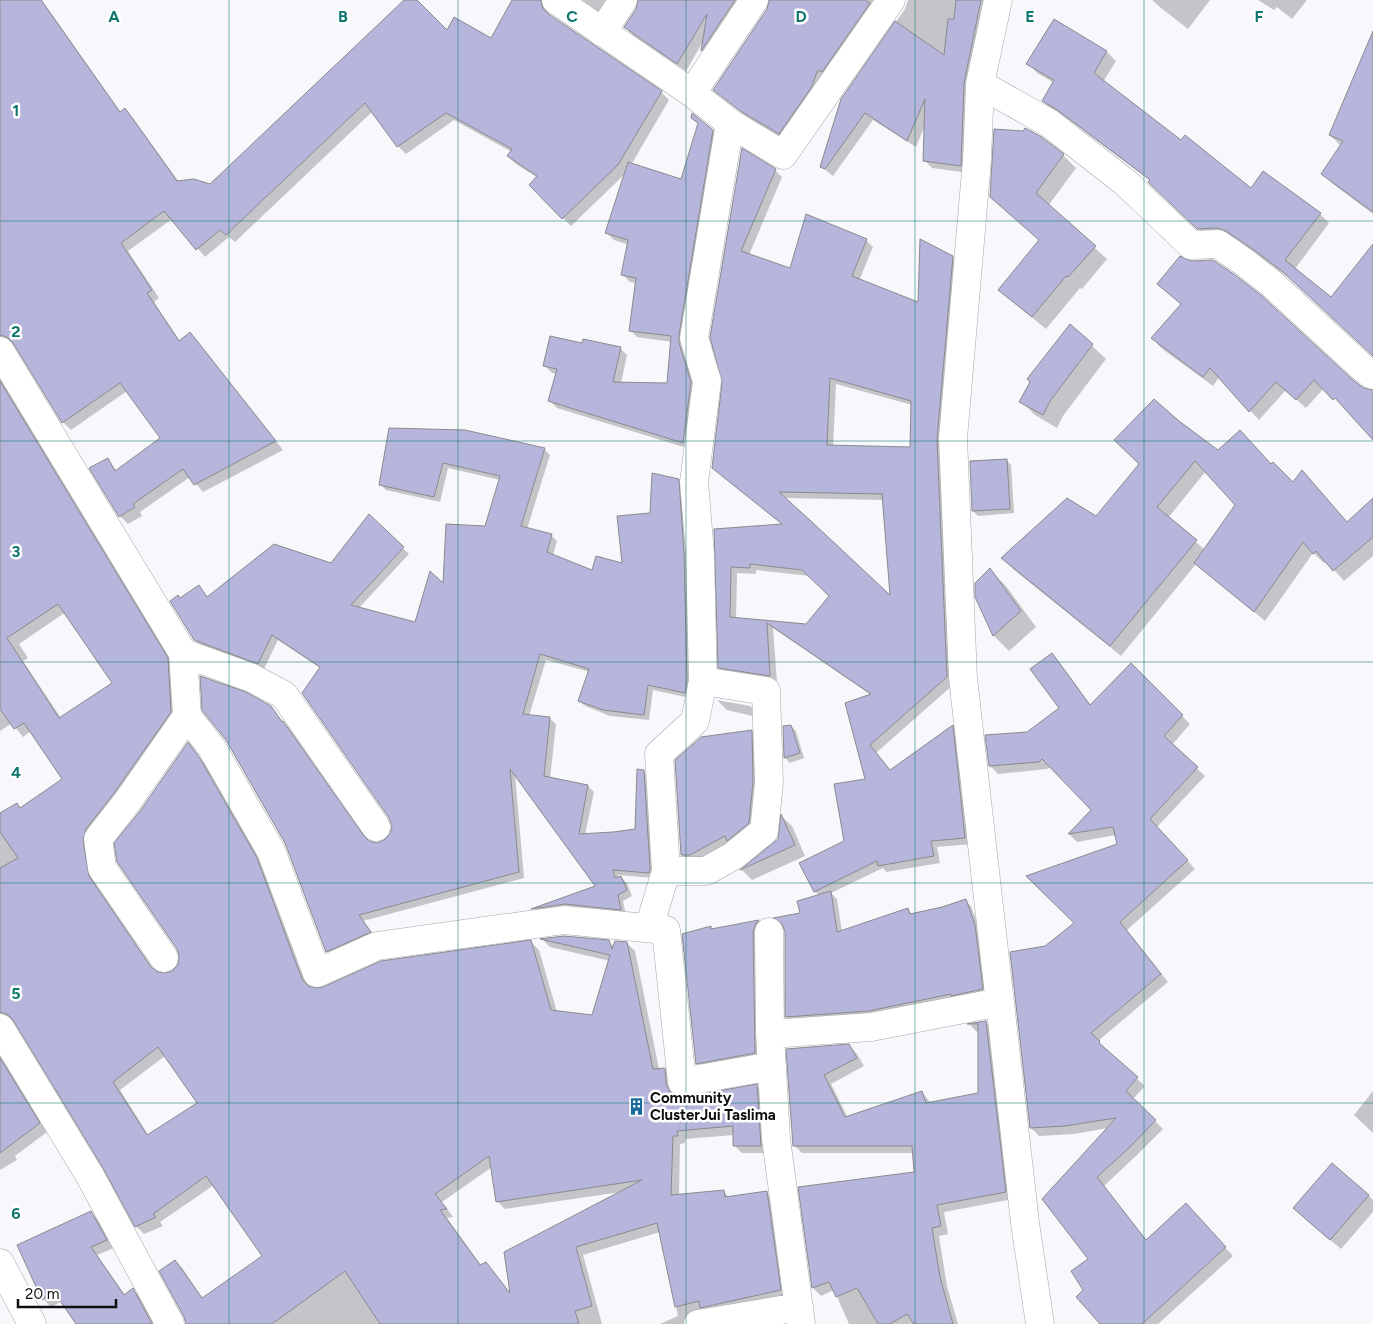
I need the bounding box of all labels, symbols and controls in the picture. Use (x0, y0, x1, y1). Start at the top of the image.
text: A (108, 7, 120, 26)
text: B (338, 7, 348, 26)
text: C (566, 7, 578, 26)
text: D (795, 7, 807, 26)
text: E (1025, 7, 1035, 26)
text: F (1255, 7, 1264, 26)
text: 1 (13, 101, 19, 120)
text: 2 (11, 322, 21, 341)
text: 3 (12, 542, 21, 561)
text: 4 (11, 763, 21, 782)
text: 5 (11, 984, 21, 1003)
place label: Community ClusterJui Taslima (650, 1089, 776, 1124)
building icon: Community ClusterJui Taslima (626, 1097, 646, 1117)
text: 6 (11, 1204, 21, 1223)
scale bar (18, 1276, 115, 1308)
text: 20 m (25, 1285, 59, 1303)

